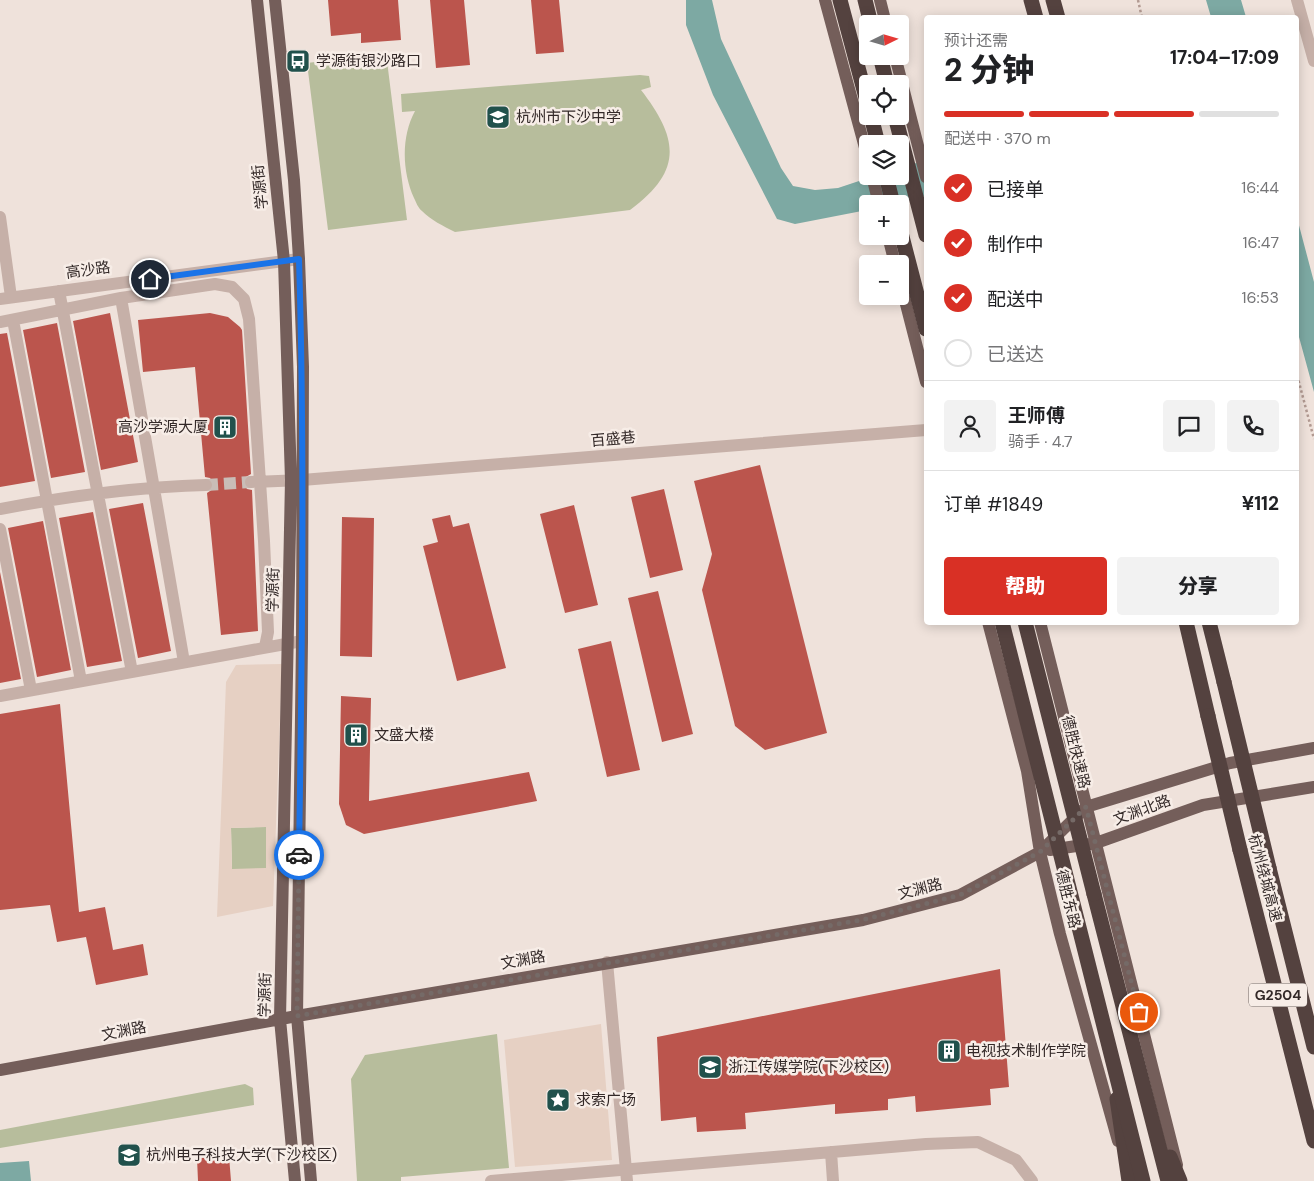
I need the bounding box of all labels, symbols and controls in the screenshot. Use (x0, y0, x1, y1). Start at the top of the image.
north arrow (859, 15, 909, 65)
map controls (859, 15, 909, 305)
text: 预计还需 (944, 30, 1008, 51)
text: 17:04–17:09 (1170, 45, 1279, 70)
bus stop icon: 学源街银沙路口 (285, 48, 311, 74)
text: 2 分钟 (944, 49, 1034, 91)
place label: 学源街银沙路口 (316, 51, 421, 71)
button: locate (859, 75, 909, 125)
school or university icon: 杭州市下沙中学 (485, 104, 511, 130)
place label: 杭州市下沙中学 (516, 107, 621, 127)
text: 配送中 · 370 m (944, 128, 1051, 149)
button: layers (859, 135, 909, 185)
street label: 学源街 (248, 164, 272, 210)
icon: check (944, 174, 972, 202)
text: 已接单 (987, 177, 1044, 202)
text: 16:44 (1241, 177, 1279, 198)
button: + (859, 195, 909, 245)
icon: check (944, 229, 972, 257)
text: 制作中 (987, 232, 1044, 257)
text: 16:47 (1242, 232, 1279, 253)
button: − (859, 255, 909, 305)
street label: 高沙路 (64, 257, 112, 283)
pin (129, 258, 171, 300)
icon: home (136, 265, 164, 293)
icon: check (944, 284, 972, 312)
text: 配送中 (987, 287, 1044, 312)
text: 16:53 (1242, 287, 1279, 308)
text: 已送达 (987, 342, 1044, 367)
button: person (944, 400, 996, 452)
button: chat (1163, 400, 1215, 452)
button: phone (1227, 400, 1279, 452)
text: 王师傅 (1008, 403, 1065, 428)
building icon: 高沙学源大厦 (212, 414, 238, 440)
place label: 高沙学源大厦 (118, 417, 208, 437)
street label: 百盛巷 (590, 427, 636, 451)
text: 骑手 · 4.7 (1008, 431, 1073, 452)
text: ¥112 (1242, 491, 1279, 516)
text: 订单 #1849 (944, 492, 1043, 517)
button: 帮助 (944, 557, 1107, 615)
button: 分享 (1117, 557, 1279, 615)
street label: 学源街 (263, 567, 283, 613)
street label: 德胜快速路 (1057, 713, 1095, 791)
building icon: 文盛大楼 (343, 722, 369, 748)
place label: 文盛大楼 (374, 725, 434, 745)
street label: 文渊北路 (1110, 790, 1174, 830)
courier (274, 830, 324, 880)
street label: 杭州绕城高速 (1244, 832, 1286, 924)
icon: car (285, 841, 313, 869)
street label: 德胜东路 (1051, 867, 1085, 931)
street label: 文渊路 (896, 874, 944, 904)
street label: 文渊路 (499, 946, 547, 974)
street label: 学源街 (255, 972, 275, 1018)
road number: G2504 (1249, 984, 1307, 1006)
pin (1118, 991, 1160, 1033)
icon: bag (1125, 998, 1153, 1026)
street label: 文渊路 (100, 1017, 148, 1045)
building icon: 电视技术制作学院 (936, 1038, 962, 1064)
place label: 电视技术制作学院 (966, 1041, 1086, 1061)
school or university icon: 浙江传媒学院(下沙校区) (697, 1054, 723, 1080)
place label: 浙江传媒学院(下沙校区) (728, 1057, 889, 1077)
place icon: 求索广场 (545, 1087, 571, 1113)
place label: 求索广场 (576, 1090, 636, 1110)
school or university icon: 杭州电子科技大学(下沙校区) (116, 1142, 142, 1168)
place label: 杭州电子科技大学(下沙校区) (146, 1145, 337, 1165)

